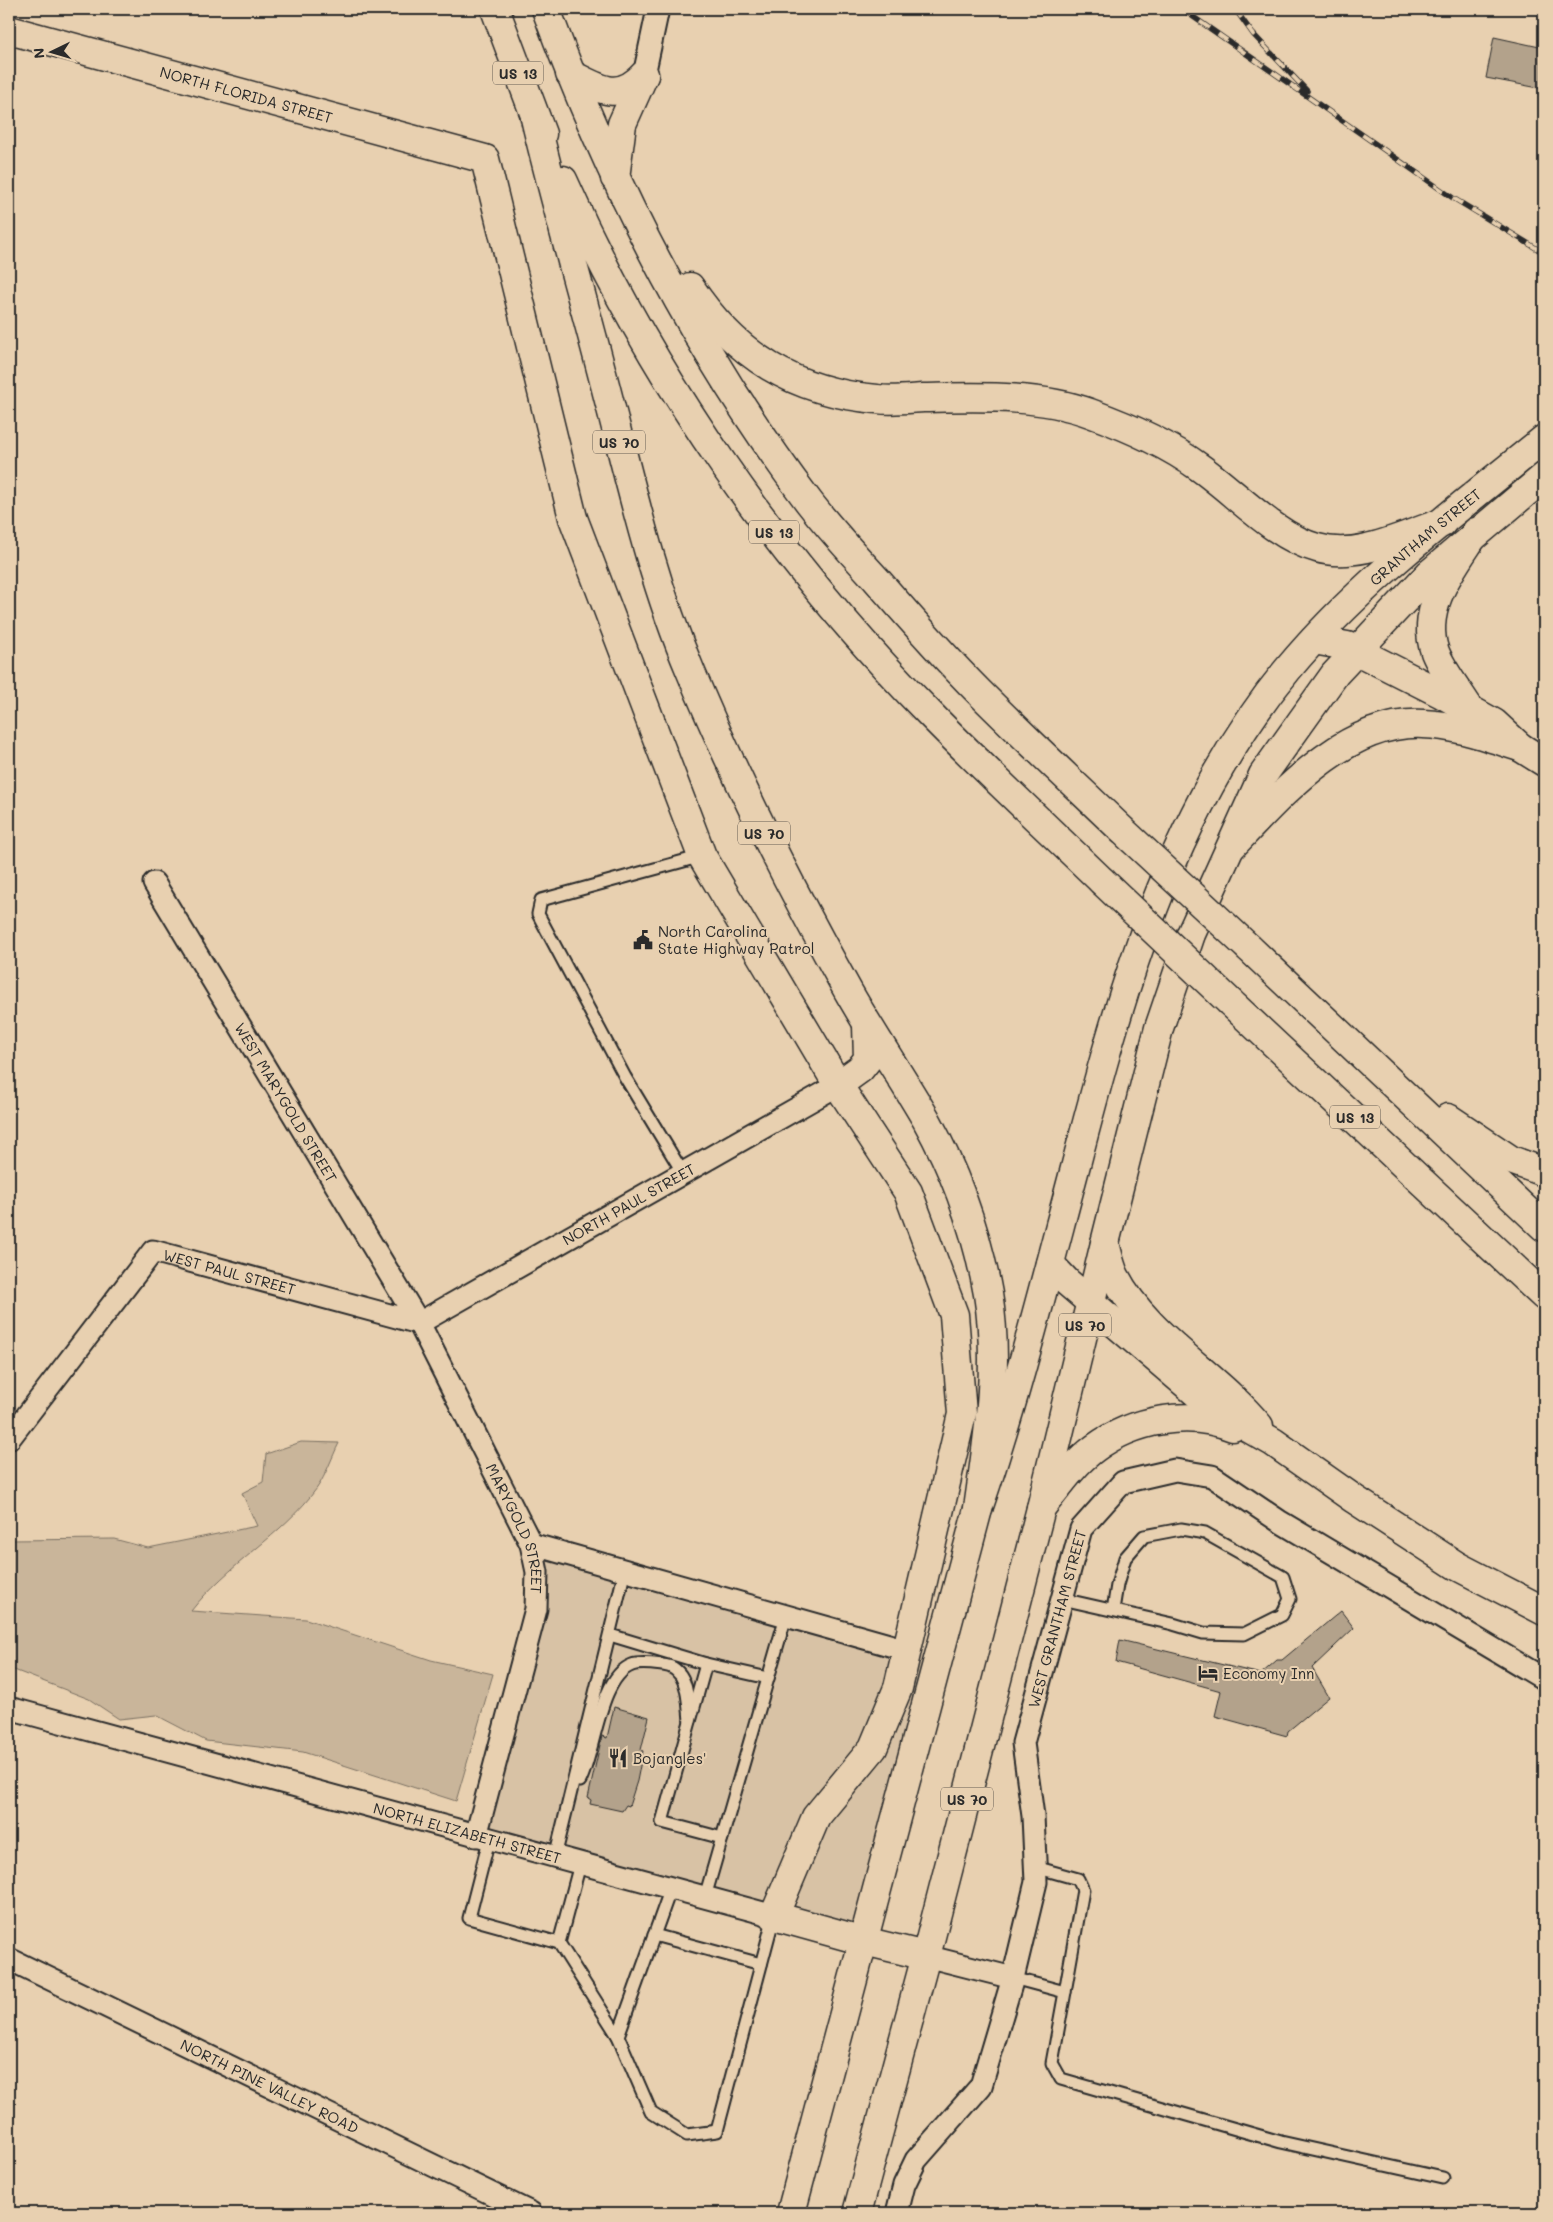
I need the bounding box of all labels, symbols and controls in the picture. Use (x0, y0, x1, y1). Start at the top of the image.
north arrow (28, 28, 78, 78)
text: N (29, 47, 48, 59)
street label: NORTH FLORIDA STREET (158, 61, 335, 127)
road number: US 13 (493, 62, 543, 84)
road number: US 70 (593, 431, 645, 454)
street label: GRANTHAM STREET (1365, 484, 1485, 590)
road number: US 13 (749, 520, 799, 544)
road number: US 70 (738, 821, 790, 844)
place label: North Carolina State Highway Patrol (658, 921, 814, 958)
public building icon: North Carolina State Highway Patrol (632, 929, 654, 951)
street label: WEST MARYGOLD STREET (230, 1019, 342, 1186)
road number: US 13 (1330, 1106, 1380, 1128)
street label: NORTH PAUL STREET (559, 1158, 699, 1250)
street label: WEST PAUL STREET (161, 1244, 298, 1299)
road number: US 70 (1059, 1314, 1111, 1336)
street label: MARYGOLD STREET (482, 1460, 547, 1594)
street label: WEST GRANTHAM STREET (1023, 1527, 1090, 1710)
hotel icon: Economy Inn (1197, 1662, 1219, 1684)
place label: Economy Inn (1223, 1663, 1314, 1683)
restaurant icon: Bojangles' (607, 1747, 629, 1769)
place label: Bojangles' (633, 1748, 706, 1768)
road number: US 70 (941, 1788, 993, 1810)
street label: NORTH ELIZABETH STREET (371, 1798, 564, 1868)
street label: NORTH PINE VALLEY ROAD (177, 2034, 362, 2138)

